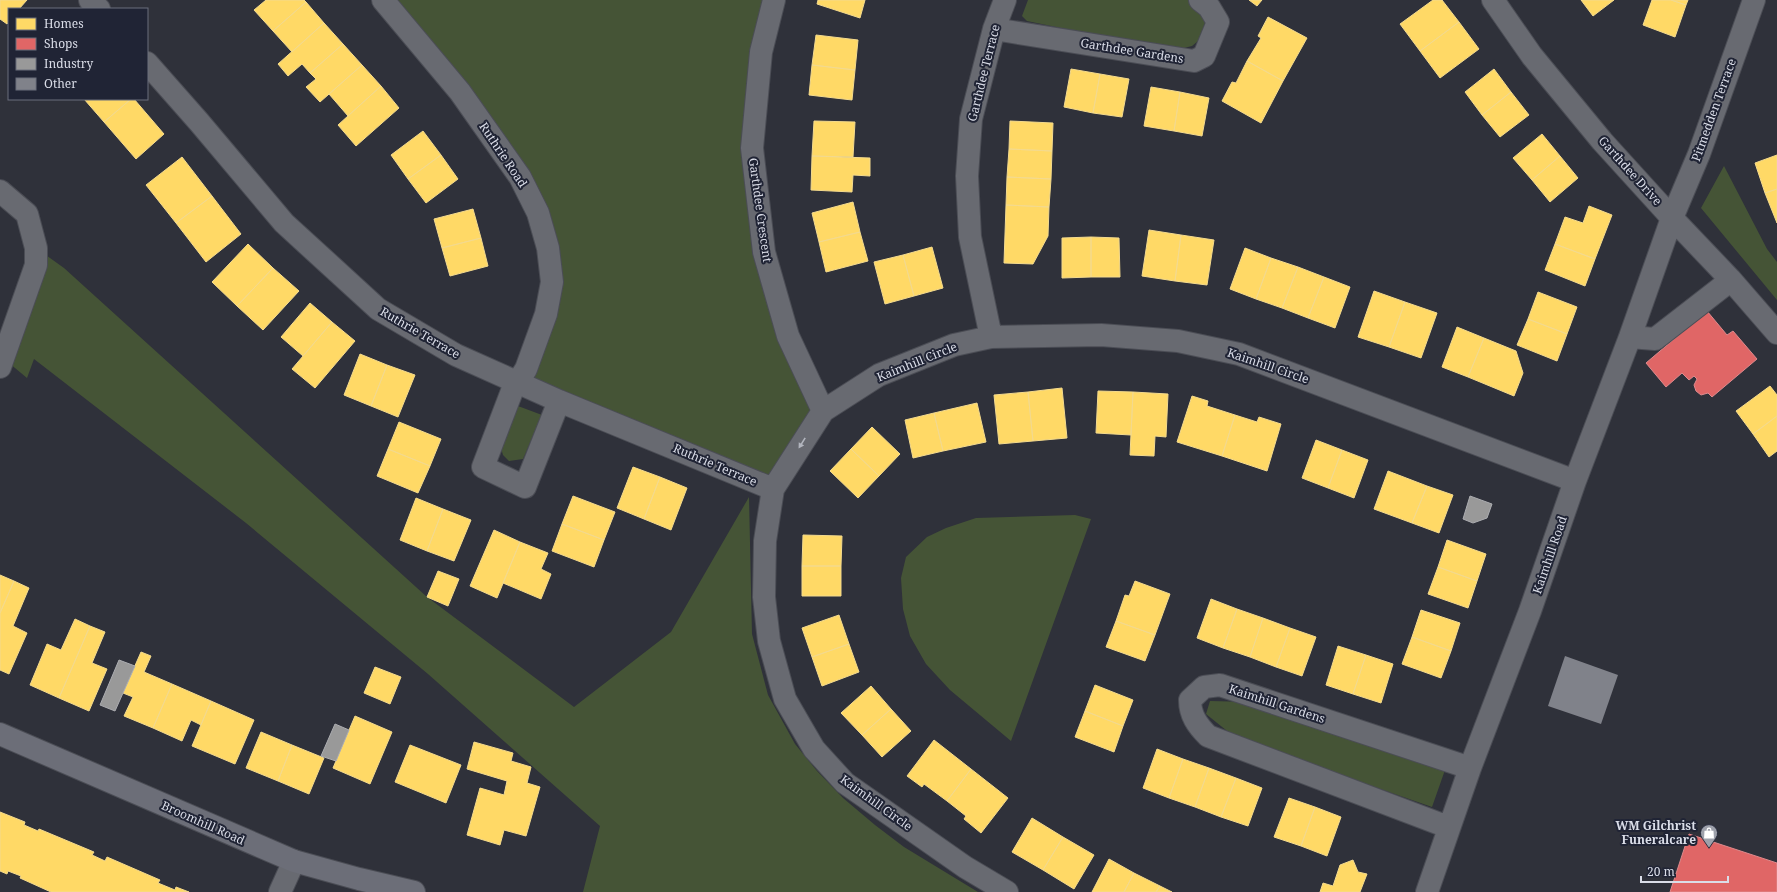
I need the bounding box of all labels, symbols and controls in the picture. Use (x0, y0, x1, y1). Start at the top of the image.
legend (8, 8, 148, 100)
text: Homes (44, 15, 84, 32)
street label: Garthdee Terrace (963, 23, 1004, 123)
street label: Garthdee Gardens (1079, 34, 1185, 67)
text: Shops (44, 35, 78, 52)
text: Industry (44, 55, 93, 72)
street label: Pitmedden Terrace (1687, 56, 1740, 164)
text: Other (44, 75, 77, 92)
street label: Ruthrie Road (475, 119, 532, 191)
street label: Garthdee Drive (1595, 132, 1666, 209)
street label: Garthdee Crescent (745, 157, 776, 263)
street label: Ruthrie Terrace (377, 303, 463, 362)
street label: Kaimhill Circle (874, 338, 960, 385)
street label: Kaimhill Circle (1225, 344, 1311, 387)
one-way arrow (798, 438, 806, 448)
street label: Ruthrie Terrace (671, 439, 760, 490)
street label: Kaimhill Road (1528, 513, 1571, 596)
street label: Kaimhill Gardens (1227, 680, 1327, 727)
street label: Kaimhill Circle (837, 771, 916, 835)
street label: Broomhill Road (159, 797, 248, 849)
place label: WM Gilchrist Funeralcare (1616, 817, 1696, 848)
shop icon: WM Gilchrist Funeralcare (1699, 823, 1719, 848)
scale bar (1641, 858, 1728, 884)
text: 20 m (1647, 863, 1675, 880)

